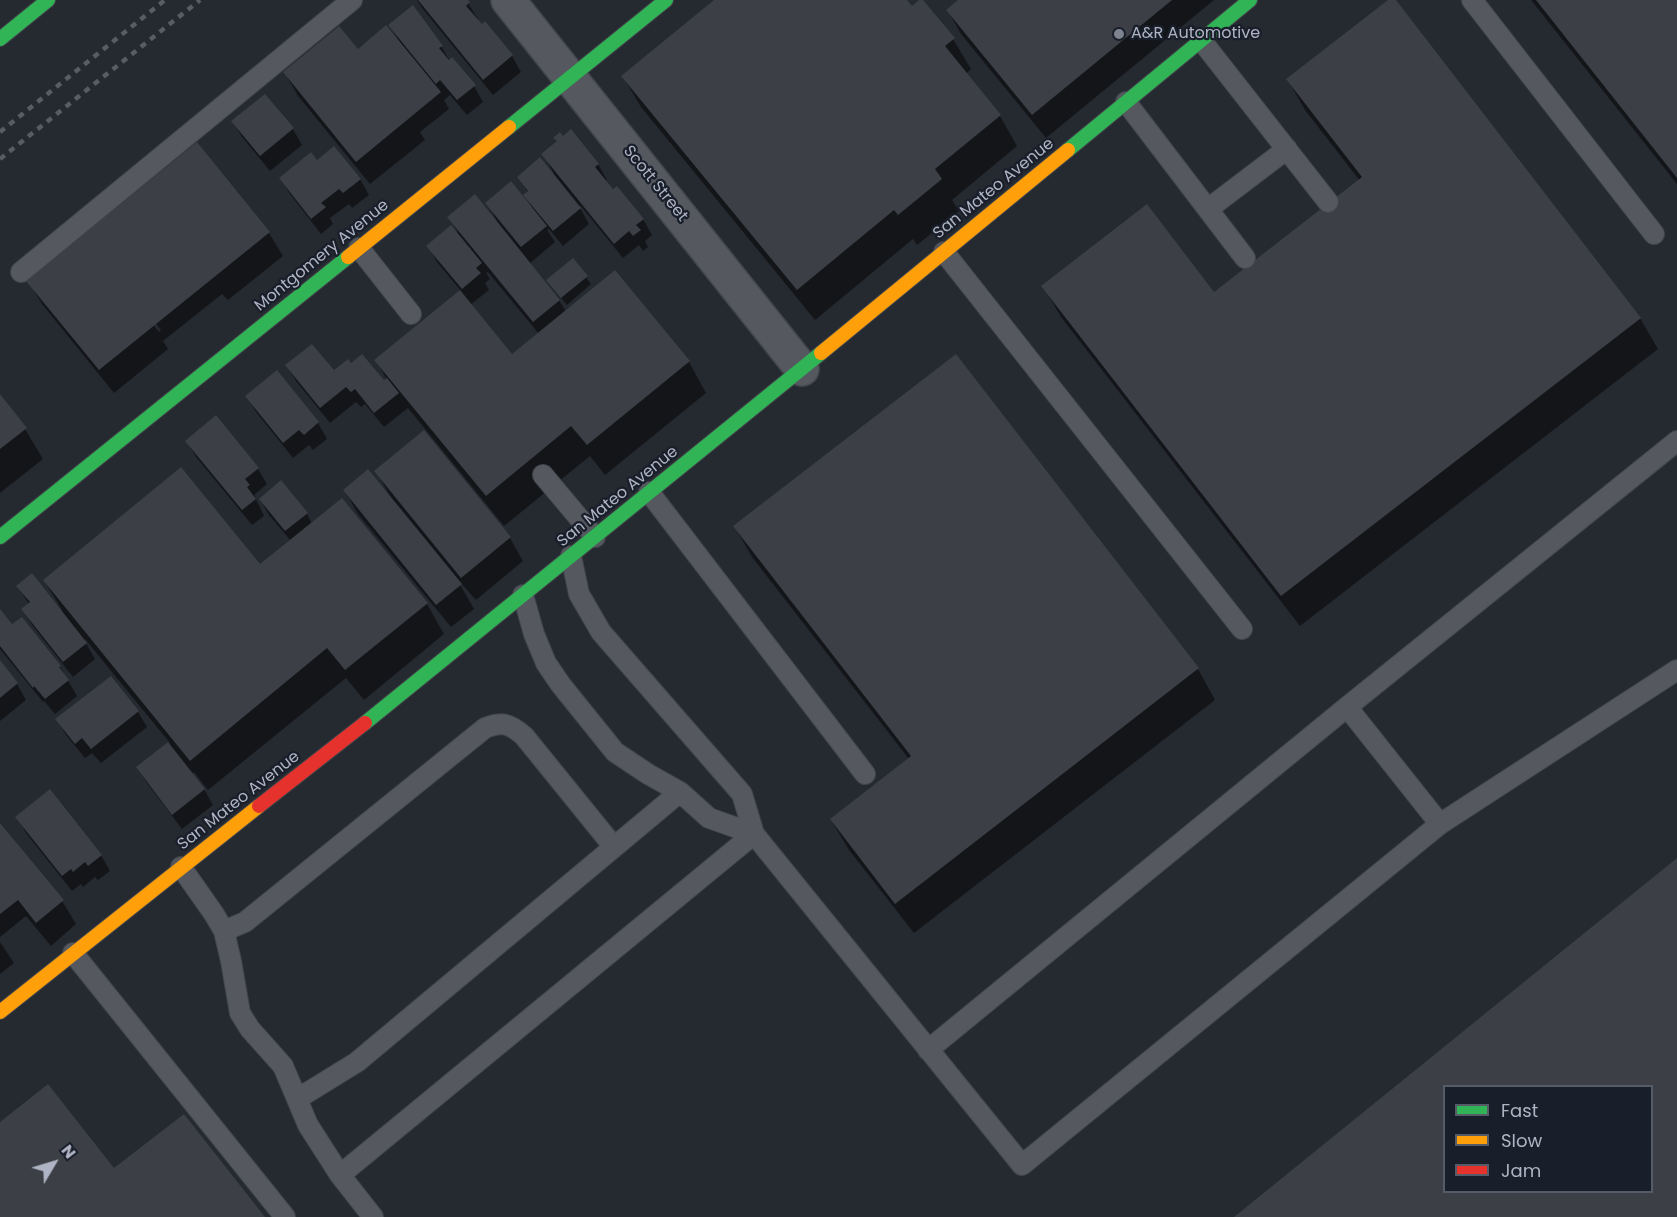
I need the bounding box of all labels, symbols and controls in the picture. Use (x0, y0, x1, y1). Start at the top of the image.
place label: A&R Automotive (1131, 24, 1260, 44)
marker: A&R Automotive (1112, 27, 1126, 41)
street label: San Mateo Avenue (930, 134, 1058, 244)
street label: Scott Street (619, 142, 691, 226)
street label: Montgomery Avenue (251, 196, 393, 316)
street label: San Mateo Avenue (554, 442, 682, 552)
street label: San Mateo Avenue (174, 747, 304, 855)
legend (1443, 1085, 1653, 1193)
text: Fast (1501, 1098, 1538, 1123)
text: Slow (1501, 1128, 1542, 1153)
north arrow (24, 1133, 84, 1193)
text: N (56, 1140, 81, 1163)
text: Jam (1501, 1158, 1541, 1183)

